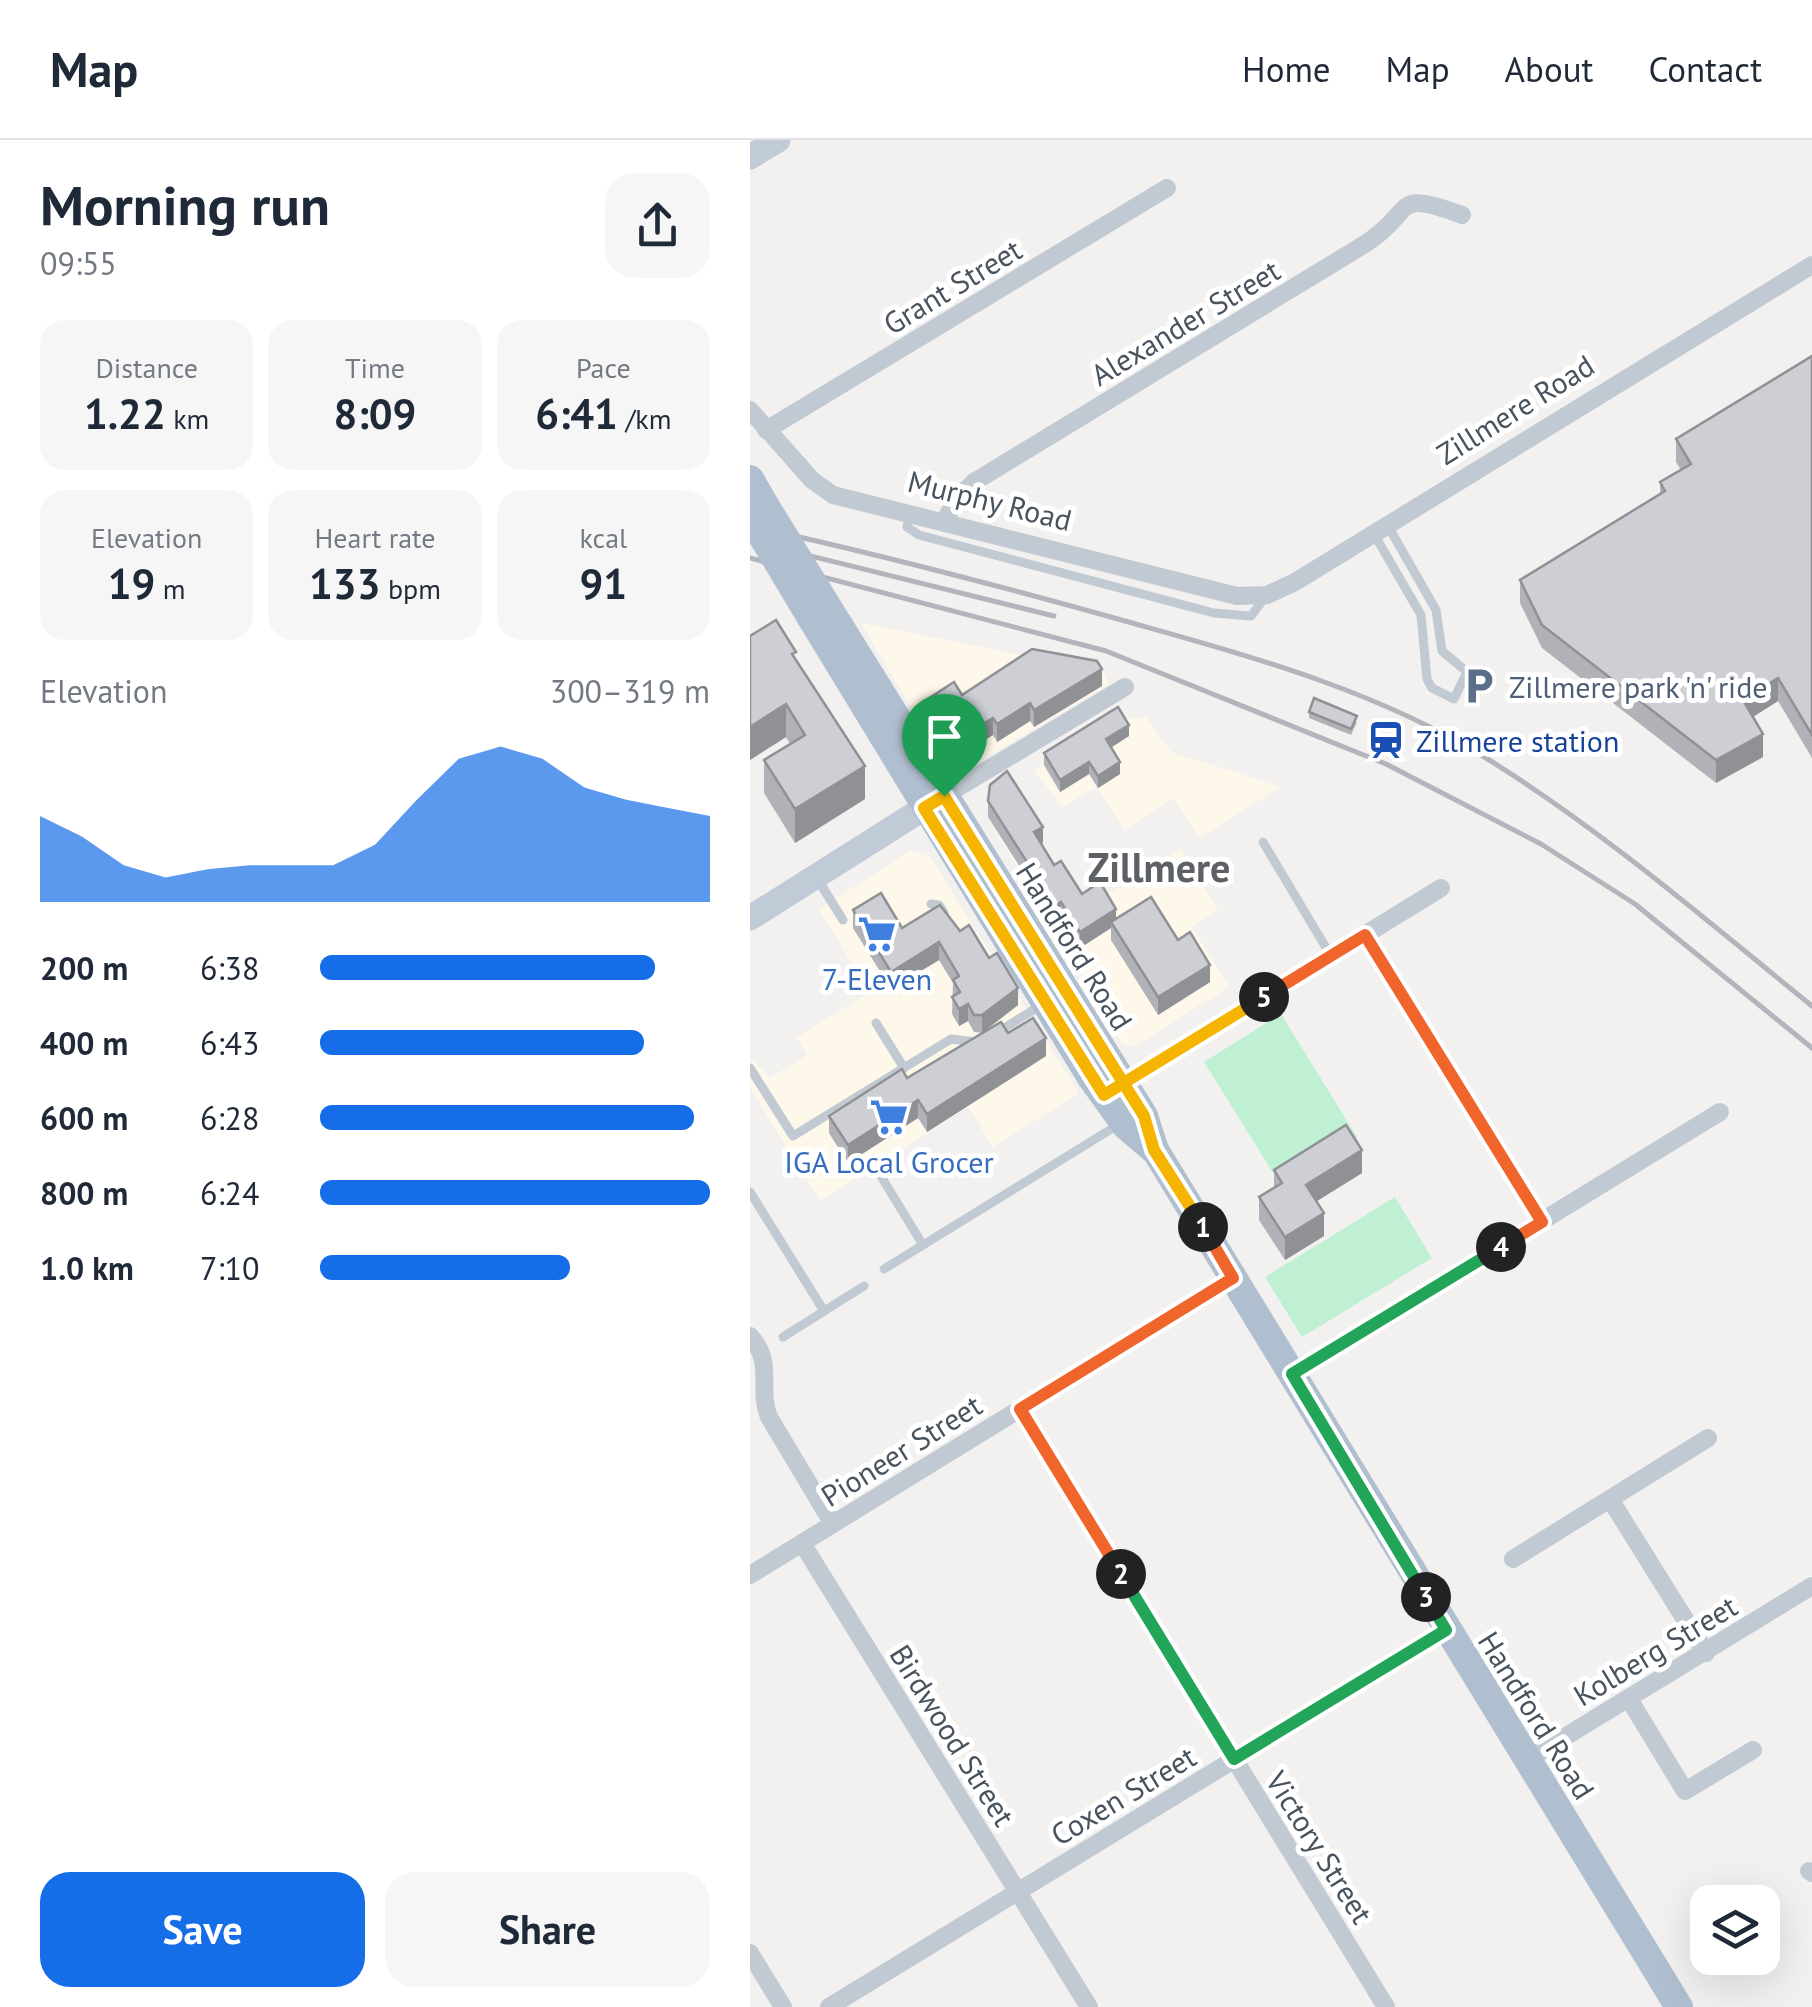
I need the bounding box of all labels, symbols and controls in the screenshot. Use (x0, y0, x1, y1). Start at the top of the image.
text: Map (50, 38, 138, 100)
text: Home (1242, 46, 1331, 92)
text: Map (1386, 46, 1450, 92)
text: About (1505, 46, 1593, 92)
text: Contact (1648, 46, 1762, 92)
text: Morning run (40, 169, 330, 240)
button: share (605, 173, 710, 278)
street label: Grant Street (876, 229, 1028, 343)
text: 09:55 (40, 242, 117, 284)
street label: Alexander Street (1083, 250, 1287, 394)
street label: Zillmere Road (1429, 345, 1601, 473)
text: Distance (95, 349, 198, 386)
text: Time (345, 349, 405, 386)
text: Pace (576, 349, 631, 386)
text: 1.22 (84, 386, 166, 441)
text: 8:09 (334, 386, 416, 441)
text: 6:41 (535, 386, 618, 441)
text: km (166, 400, 209, 437)
text: /km (618, 400, 671, 437)
street label: Murphy Road (904, 461, 1076, 539)
text: Elevation (91, 519, 202, 556)
text: Heart rate (314, 519, 436, 556)
text: kcal (579, 519, 627, 556)
text: 19 (108, 556, 155, 611)
text: 133 (309, 556, 380, 611)
text: 91 (580, 556, 627, 611)
text: m (155, 570, 186, 607)
text: bpm (380, 570, 441, 607)
parking icon: Zillmere park 'n' ride (1458, 665, 1500, 707)
place label: Zillmere park 'n' ride (1509, 667, 1768, 706)
text: Elevation (40, 670, 167, 712)
text: 300–319 m (550, 670, 710, 712)
pin (902, 694, 987, 797)
icon: arrive (917, 709, 972, 764)
station icon: Zillmere station (1365, 719, 1407, 761)
place label: Zillmere station (1416, 721, 1619, 760)
district label: Zillmere (1088, 841, 1230, 893)
street label: Handford Road (1008, 855, 1142, 1037)
supermarket icon: 7-Eleven (856, 913, 898, 955)
text: 200 m (40, 947, 128, 989)
text: 6:38 (200, 947, 259, 989)
place label: 7-Eleven (822, 959, 932, 998)
pin: 5 (1239, 972, 1289, 1022)
text: 5 (1256, 978, 1272, 1015)
text: 400 m (40, 1022, 128, 1064)
text: 6:43 (200, 1022, 259, 1064)
supermarket icon: IGA Local Grocer (868, 1096, 910, 1138)
text: 600 m (40, 1097, 128, 1139)
text: 6:28 (200, 1097, 259, 1139)
place label: IGA Local Grocer (784, 1142, 994, 1181)
text: 800 m (40, 1172, 128, 1214)
text: 6:24 (200, 1172, 259, 1214)
pin: 1 (1178, 1202, 1228, 1252)
text: 1 (1195, 1208, 1211, 1245)
pin: 4 (1476, 1222, 1526, 1272)
text: 4 (1493, 1228, 1509, 1265)
text: 1.0 km (40, 1247, 134, 1289)
text: 7:10 (200, 1247, 259, 1289)
street label: Pioneer Street (813, 1385, 989, 1515)
pin: 2 (1096, 1549, 1146, 1599)
text: 2 (1113, 1555, 1129, 1592)
pin: 3 (1401, 1572, 1451, 1622)
text: 3 (1418, 1578, 1434, 1615)
street label: Kolberg Street (1566, 1586, 1744, 1714)
street label: Handford Road (1470, 1624, 1604, 1806)
street label: Birdwood Street (882, 1637, 1024, 1833)
street label: Coxen Street (1043, 1736, 1203, 1854)
street label: Victory Street (1257, 1763, 1382, 1930)
button: Save (40, 1872, 365, 1987)
button: Share (385, 1872, 710, 1987)
map controls (1690, 1885, 1780, 1975)
button: layers (1690, 1885, 1780, 1975)

